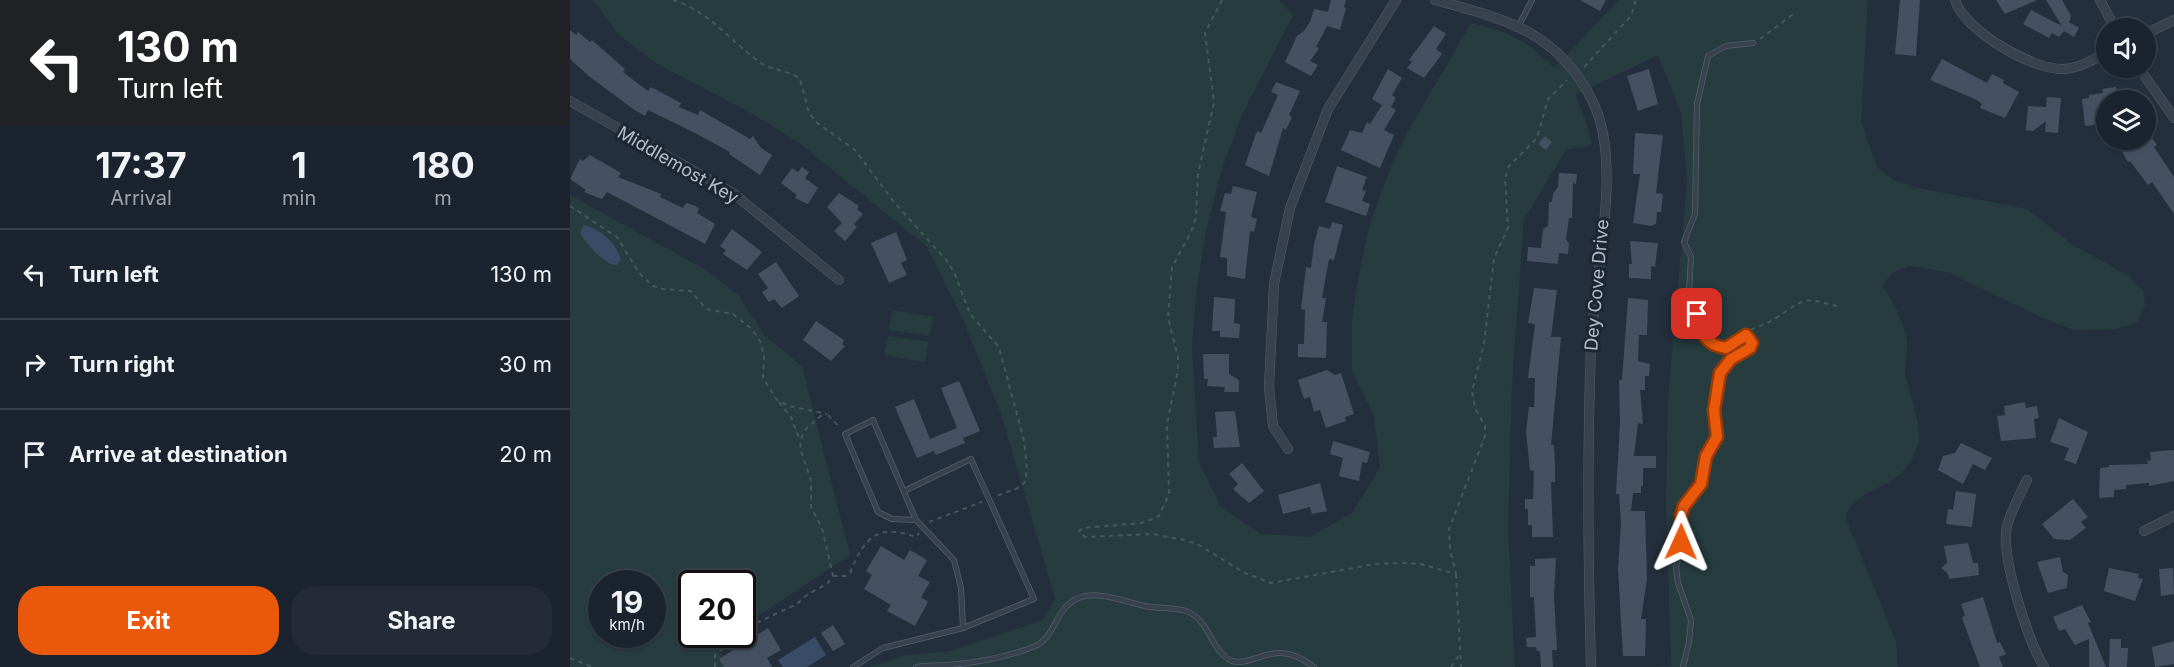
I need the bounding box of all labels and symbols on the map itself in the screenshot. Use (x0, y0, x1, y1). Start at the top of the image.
street label: Middlemost Key (614, 121, 742, 208)
street label: Dey Cove Drive (1580, 218, 1613, 352)
pin (1671, 288, 1722, 339)
position arrow (1649, 510, 1713, 574)
speed limit sign: 20 (678, 570, 756, 648)

